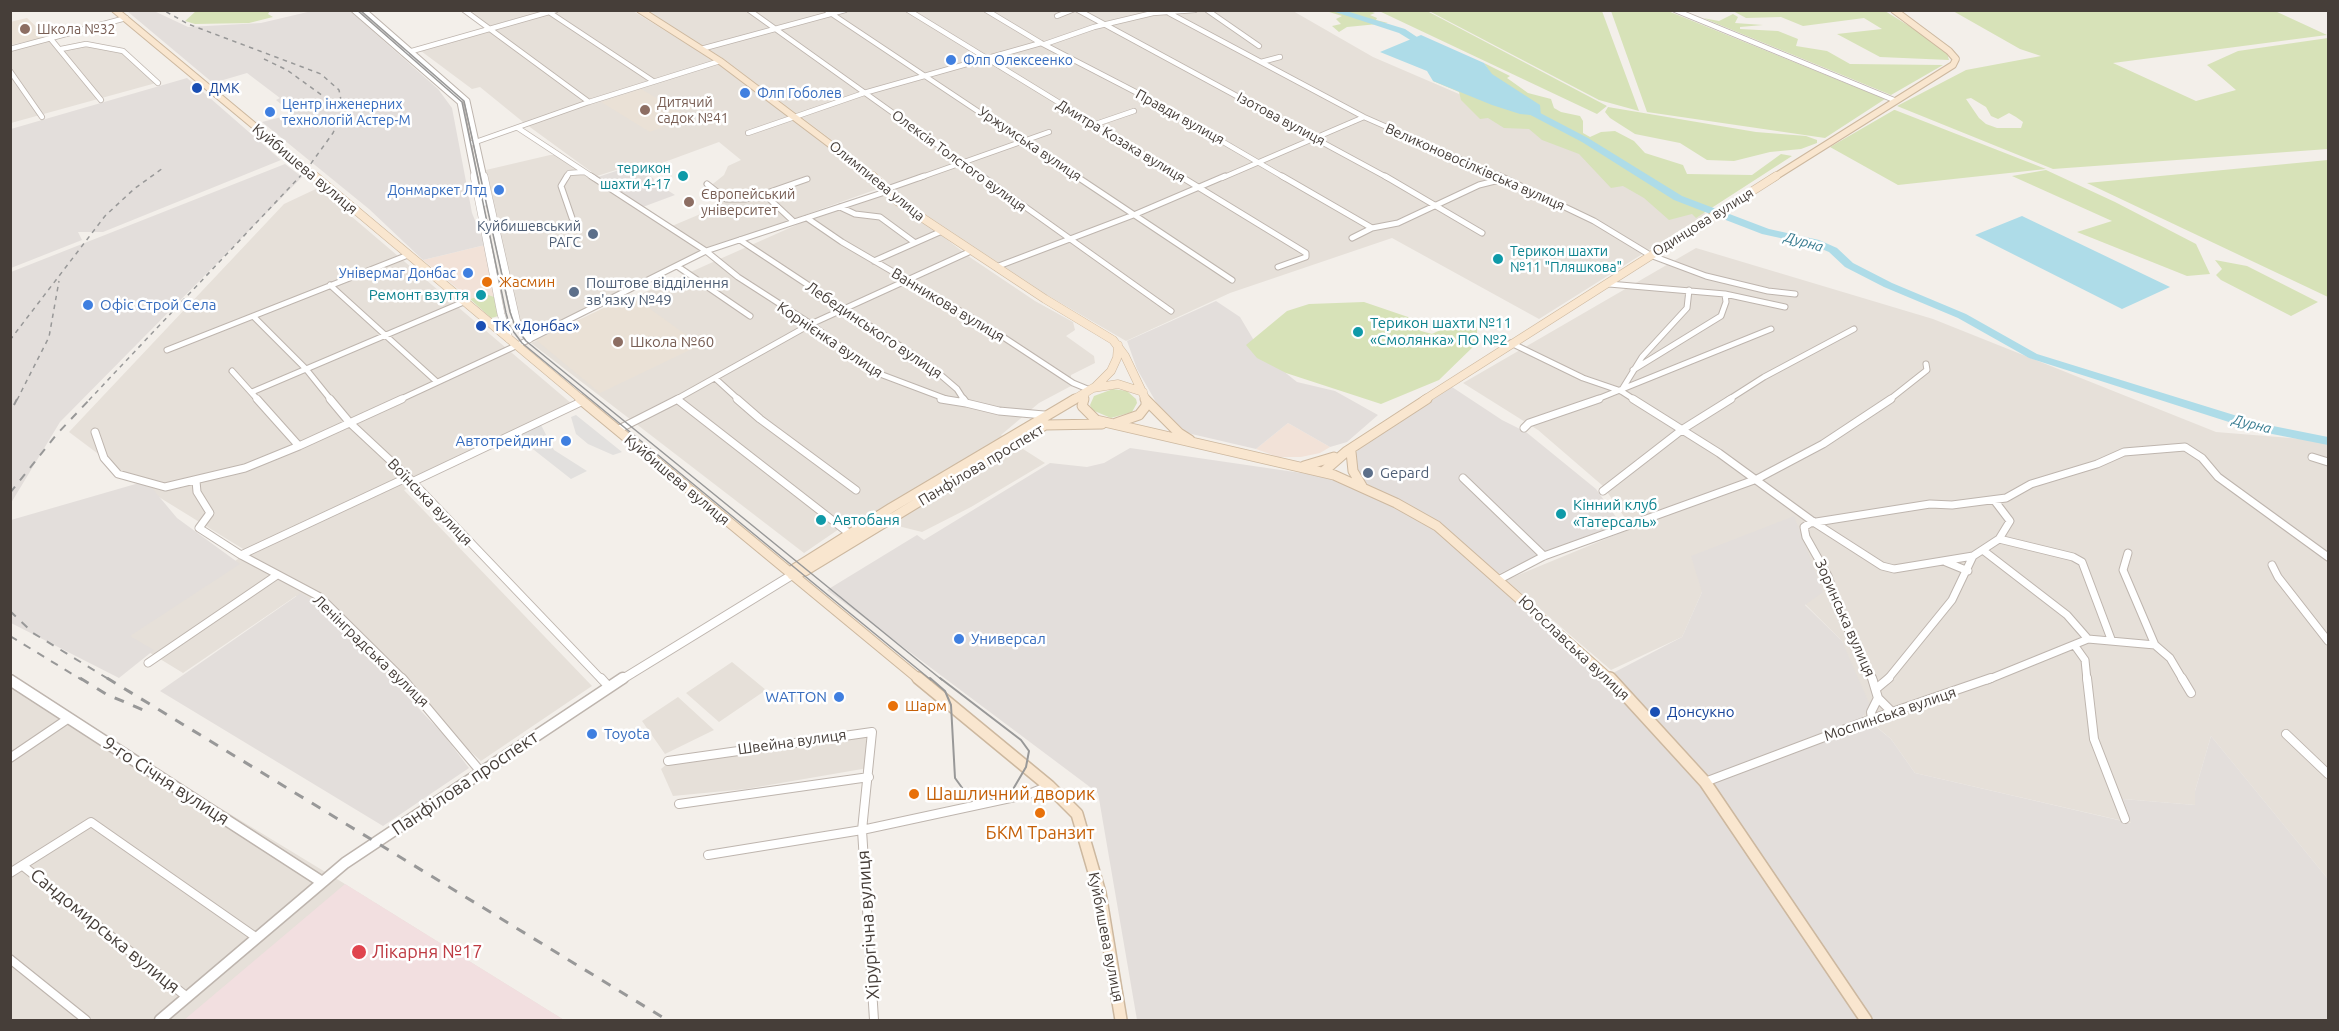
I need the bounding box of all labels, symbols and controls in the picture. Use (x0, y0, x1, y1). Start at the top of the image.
place label: Школа №32 (37, 21, 116, 37)
marker: Школа №32 (18, 22, 32, 36)
place label: Флп Олексеенко (963, 52, 1073, 68)
marker: Флп Олексеенко (944, 53, 958, 67)
place label: ДМК (209, 80, 239, 96)
marker: ДМК (190, 81, 204, 95)
place label: Флп Гоболев (757, 85, 842, 101)
marker: Флп Гоболев (738, 86, 752, 100)
street label: Правди вулиця (1133, 86, 1227, 148)
street label: Ізотова вулиця (1234, 89, 1328, 149)
place label: Дитячий садок №41 (657, 94, 729, 126)
place label: Центр інженерних технологій Астер-М (282, 96, 411, 128)
street label: Дмитра Козака вулиця (1054, 96, 1188, 186)
marker: Дитячий садок №41 (638, 103, 652, 117)
street label: Уржумська вулиця (975, 103, 1085, 185)
marker: Центр інженерних технологій Астер-М (263, 105, 277, 119)
street label: Олексія Толстого вулиця (888, 107, 1030, 215)
street label: Куйбишева вулиця (249, 120, 361, 218)
street label: Великоновосілківська вулиця (1383, 120, 1567, 214)
street label: Олимпиева улица (826, 137, 928, 225)
place label: терикон шахти 4-17 (600, 160, 671, 192)
marker: терикон шахти 4-17 (676, 169, 690, 183)
place label: Донмаркет Лтд (387, 182, 487, 198)
marker: Донмаркет Лтд (492, 183, 506, 197)
street label: Одинцова вулиця (1649, 184, 1757, 260)
place label: Європейський університет (701, 186, 795, 219)
marker: Європейський університет (682, 195, 696, 209)
place label: Куйбишевський РАГС (477, 218, 581, 250)
marker: Куйбишевський РАГС (586, 227, 600, 241)
water label: Дурна (1783, 229, 1825, 255)
place label: Терикон шахти №11 "Пляшкова" (1510, 243, 1622, 276)
marker: Терикон шахти №11 "Пляшкова" (1491, 252, 1505, 266)
street label: Ванникова вулиця (888, 264, 1008, 346)
place label: Універмаг Донбас (339, 265, 456, 281)
marker: Універмаг Донбас (461, 266, 475, 280)
place label: Жасмин (499, 273, 555, 291)
place label: Поштове відділення зв'язку №49 (586, 274, 729, 309)
marker: Жасмин (480, 275, 494, 289)
street label: Лебединського вулиця (802, 278, 946, 382)
marker: Поштове відділення зв'язку №49 (567, 285, 581, 299)
place label: Ремонт взуття (369, 286, 469, 304)
marker: Ремонт взуття (474, 288, 488, 302)
place label: Офіс Строй Села (100, 296, 216, 314)
marker: Офіс Строй Села (81, 298, 95, 312)
street label: Корнієнка вулиця (774, 298, 886, 382)
place label: Терикон шахти №11 «Смолянка» ПО №2 (1370, 314, 1512, 349)
place label: ТК «Донбас» (493, 317, 579, 335)
marker: ТК «Донбас» (474, 319, 488, 333)
marker: Терикон шахти №11 «Смолянка» ПО №2 (1351, 325, 1365, 339)
place label: Школа №60 (630, 333, 714, 351)
marker: Школа №60 (611, 335, 625, 349)
water label: Дурна (2231, 411, 2273, 437)
street label: Панфілова проспект (915, 420, 1047, 510)
street label: Куйбишева вулиця (621, 431, 733, 529)
place label: Автотрейдинг (455, 432, 554, 450)
marker: Автотрейдинг (559, 434, 573, 448)
street label: Воїнська вулиця (384, 455, 476, 549)
place label: Gepard (1380, 464, 1429, 482)
marker: Gepard (1361, 466, 1375, 480)
place label: Кінний клуб «Татерсаль» (1573, 496, 1657, 531)
marker: Кінний клуб «Татерсаль» (1554, 507, 1568, 521)
place label: Автобаня (833, 511, 900, 529)
marker: Автобаня (814, 513, 828, 527)
street label: Зоринська вулиця (1811, 556, 1879, 680)
street label: Ленінградська вулиця (309, 591, 433, 711)
street label: Югославська вулиця (1515, 592, 1633, 704)
place label: Универсал (971, 630, 1046, 648)
marker: Универсал (952, 632, 966, 646)
street label: Моспинська вулиця (1822, 683, 1958, 745)
place label: WATTON (765, 688, 827, 706)
marker: WATTON (832, 690, 846, 704)
place label: Шарм (905, 697, 947, 715)
marker: Шарм (886, 699, 900, 713)
place label: Донсукно (1667, 703, 1735, 721)
marker: Донсукно (1648, 705, 1662, 719)
place label: Toyota (604, 725, 650, 743)
street label: Швейна вулиця (736, 725, 848, 759)
street label: Панфілова проспект (388, 726, 542, 840)
marker: Toyota (585, 727, 599, 741)
street label: 9-го Січня вулиця (99, 732, 233, 830)
place label: Шашличний дворик (926, 783, 1095, 805)
marker: Шашличний дворик (907, 787, 921, 801)
marker: БКМ Транзит (1033, 806, 1047, 820)
place label: БКМ Транзит (986, 822, 1094, 844)
street label: Хірургічна вулиця (852, 850, 884, 1000)
street label: Сандомирська вулиця (26, 864, 184, 998)
street label: Куйбишева вулиця (1085, 871, 1127, 1003)
place label: Лікарня №17 (372, 941, 482, 963)
marker: Лікарня №17 (350, 943, 368, 961)

